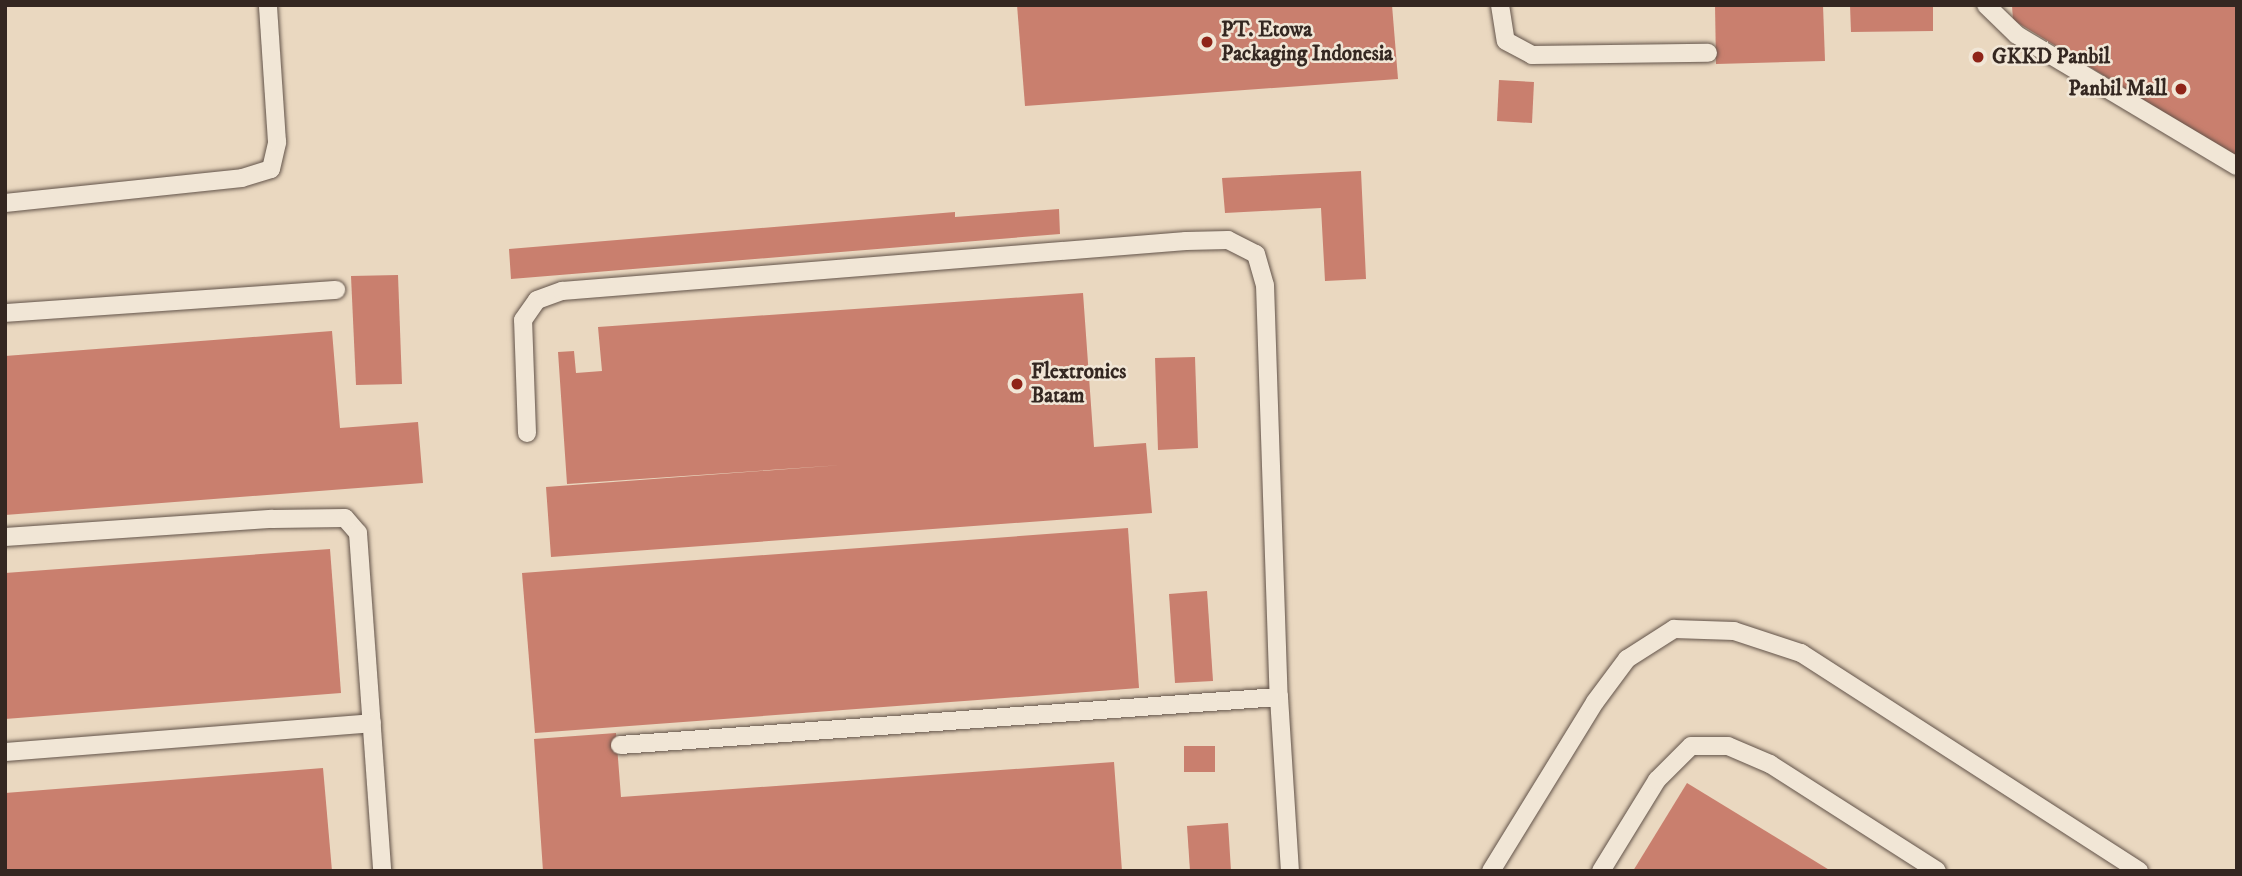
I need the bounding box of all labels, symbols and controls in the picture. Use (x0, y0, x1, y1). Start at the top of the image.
place label: PT. Etowa Packaging Indonesia (1221, 17, 1393, 67)
marker: PT. Etowa Packaging Indonesia (1199, 34, 1215, 50)
place label: GKKD Panbil (1992, 44, 2110, 70)
marker: GKKD Panbil (1970, 49, 1986, 65)
place label: Panbil Mall (2068, 76, 2167, 102)
marker: Panbil Mall (2173, 81, 2189, 97)
place label: Flextronics Batam (1031, 359, 1126, 409)
marker: Flextronics Batam (1009, 376, 1025, 392)

